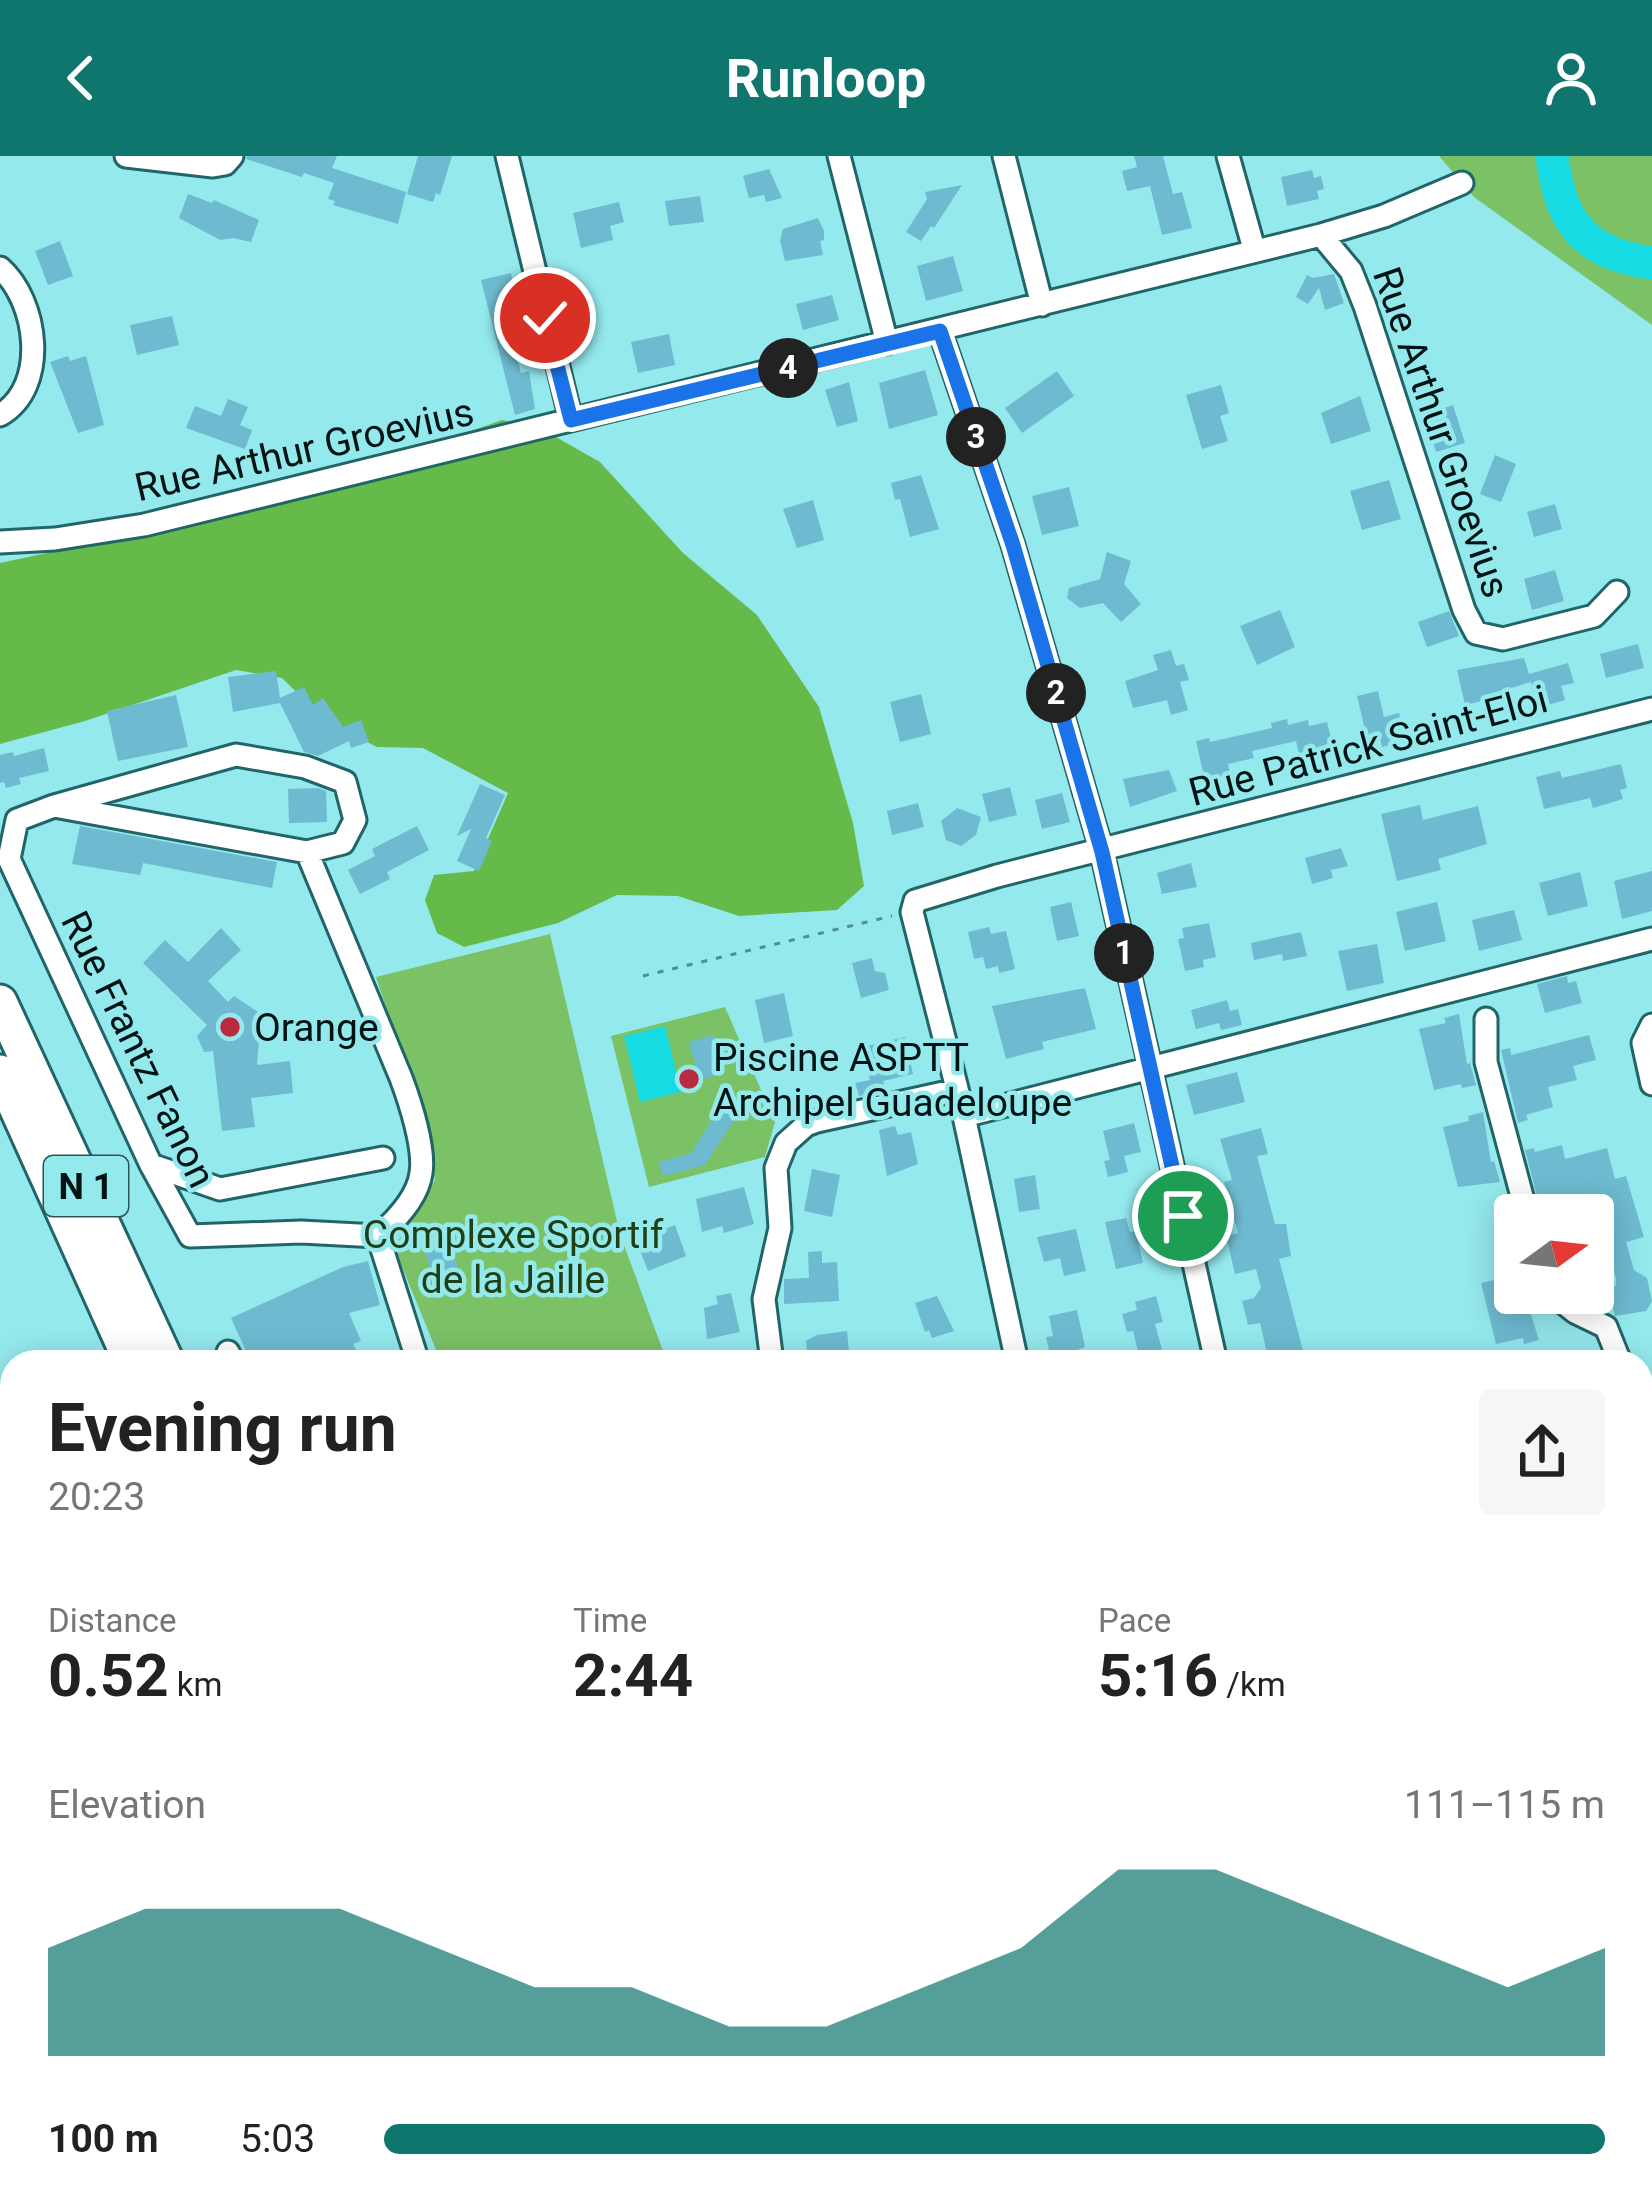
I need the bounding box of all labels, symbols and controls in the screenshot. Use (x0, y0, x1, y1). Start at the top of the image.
icon: back (48, 45, 114, 111)
icon: person (1538, 45, 1604, 111)
text: Runloop (726, 47, 926, 110)
street label: Rue Arthur Groevius (1363, 261, 1519, 603)
pin (494, 267, 596, 369)
icon: check (512, 285, 578, 351)
pin: 4 (758, 338, 818, 398)
text: 4 (779, 348, 797, 387)
street label: Rue Arthur Groevius (130, 389, 478, 511)
pin: 3 (946, 407, 1006, 467)
text: 3 (967, 417, 985, 456)
pin: 2 (1026, 663, 1086, 723)
text: 2 (1047, 673, 1065, 712)
street label: Rue Patrick Saint-Eloi (1184, 676, 1552, 816)
street label: Rue Frantz Fanon (51, 904, 225, 1195)
pin: 1 (1094, 923, 1154, 983)
text: 1 (1115, 933, 1133, 972)
place label: Orange (254, 1005, 379, 1051)
marker: Orange (217, 1014, 243, 1040)
place label: Piscine ASPTT Archipel Guadeloupe (713, 1035, 1072, 1126)
marker: Piscine ASPTT Archipel Guadeloupe (676, 1066, 702, 1092)
road number: N 1 (44, 1156, 128, 1216)
pin (1132, 1165, 1234, 1267)
icon: arrive (1150, 1183, 1216, 1249)
north arrow (1494, 1194, 1614, 1314)
map controls (1494, 1194, 1614, 1314)
park label: Complexe Sportif de la Jaille (363, 1212, 664, 1303)
button: share (1479, 1389, 1605, 1515)
text: Evening run (48, 1390, 397, 1467)
text: 20:23 (48, 1474, 145, 1520)
text: Distance (48, 1601, 176, 1640)
text: Time (573, 1601, 647, 1640)
text: Pace (1098, 1601, 1171, 1640)
text: 0.52 (48, 1640, 169, 1711)
text: 2:44 (573, 1640, 693, 1711)
text: 5:16 (1098, 1640, 1218, 1711)
text: km (169, 1665, 223, 1704)
text: /km (1218, 1665, 1286, 1704)
text: Elevation (48, 1782, 206, 1828)
text: 111–115 m (1404, 1782, 1605, 1828)
text: 100 m (48, 2116, 159, 2162)
text: 5:03 (240, 2116, 315, 2162)

